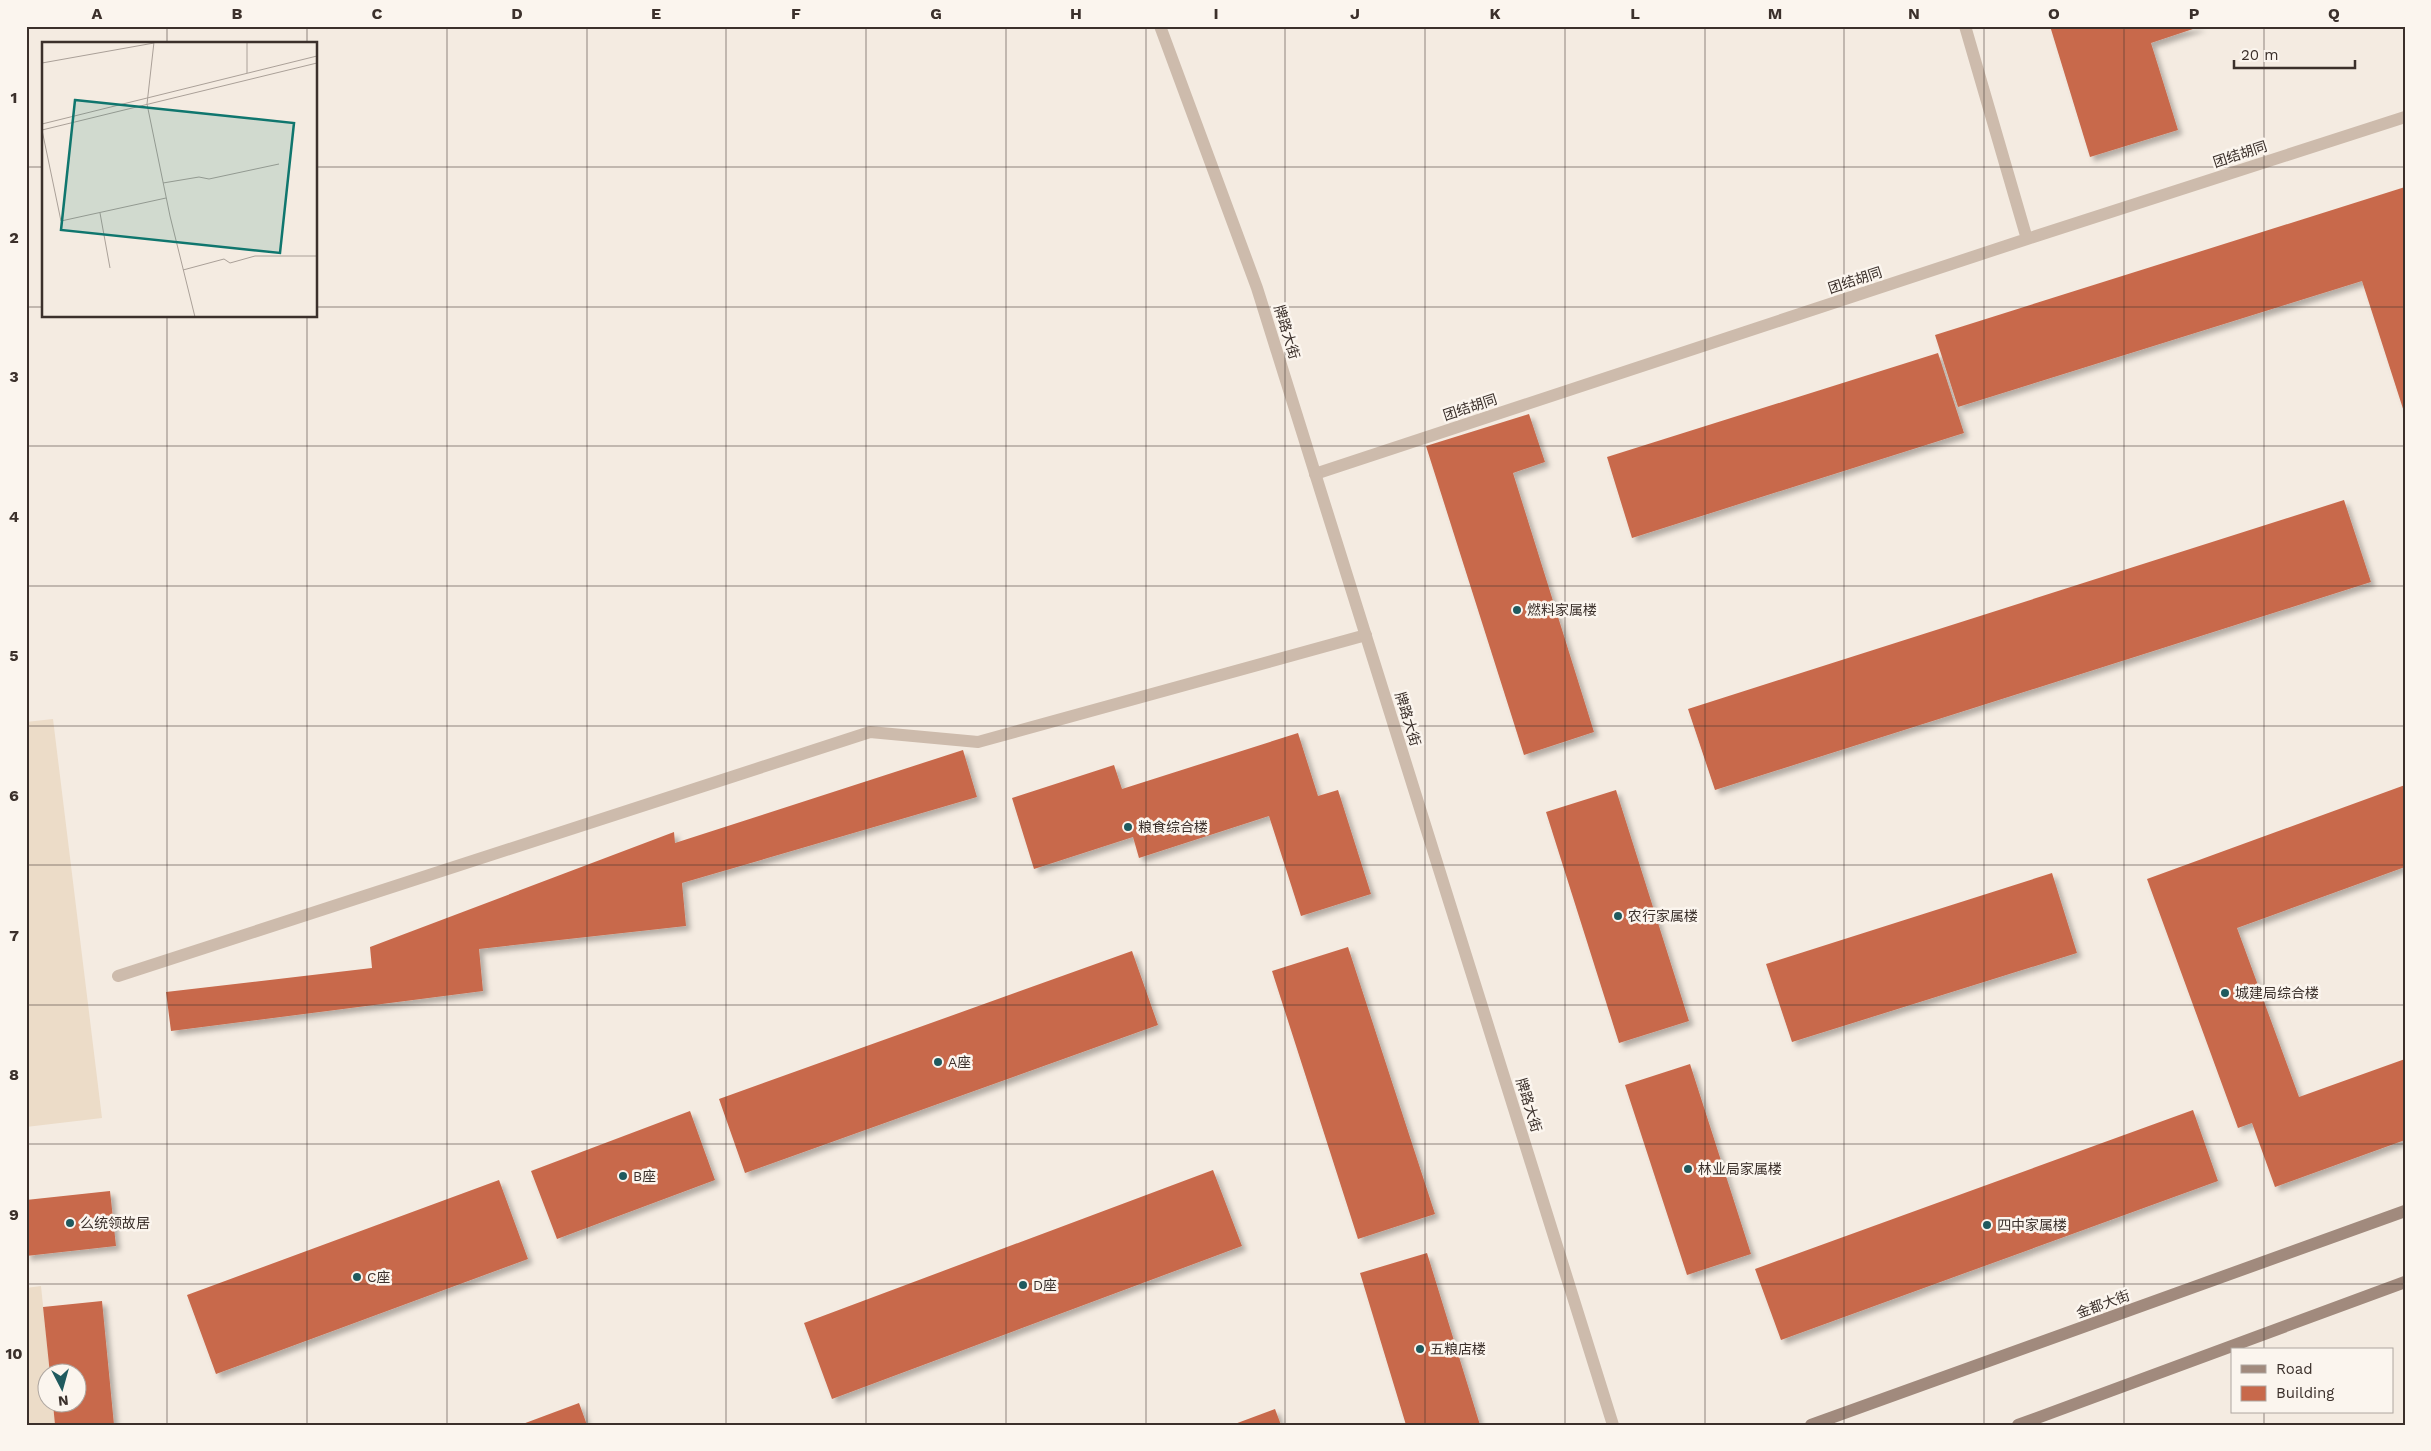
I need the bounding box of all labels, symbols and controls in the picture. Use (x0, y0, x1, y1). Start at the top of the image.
text: A (92, 4, 103, 23)
text: B (232, 4, 243, 23)
text: C (372, 4, 383, 23)
text: D (511, 4, 523, 23)
text: E (651, 4, 661, 23)
text: F (791, 4, 801, 23)
text: G (930, 4, 942, 23)
text: H (1070, 4, 1082, 23)
text: I (1213, 4, 1219, 23)
text: J (1350, 4, 1360, 23)
text: K (1489, 4, 1501, 23)
text: L (1630, 4, 1640, 23)
text: M (1768, 4, 1782, 23)
text: N (1908, 4, 1920, 23)
text: O (2048, 4, 2060, 23)
text: P (2189, 4, 2200, 23)
text: Q (2328, 4, 2340, 23)
scale bar (2234, 38, 2355, 70)
inset map (42, 42, 318, 318)
text: 20 m (2241, 46, 2279, 64)
text: 1 (11, 88, 17, 107)
street label: 团结胡同 (2211, 138, 2269, 170)
text: 2 (9, 228, 19, 247)
street label: 团结胡同 (1826, 264, 1884, 296)
street label: 牌路大街 (1271, 303, 1303, 361)
text: 3 (9, 367, 19, 386)
street label: 团结胡同 (1441, 391, 1499, 423)
text: 4 (9, 507, 19, 526)
place label: 燃料家属楼 (1527, 602, 1597, 618)
marker: 燃料家属楼 (1511, 604, 1523, 616)
text: 5 (9, 646, 19, 665)
street label: 牌路大街 (1392, 690, 1424, 748)
text: 6 (9, 786, 19, 805)
place label: 粮食综合楼 (1138, 819, 1208, 835)
marker: 粮食综合楼 (1122, 821, 1134, 833)
place label: 农行家属楼 (1628, 908, 1698, 924)
marker: 农行家属楼 (1612, 910, 1624, 922)
text: 7 (9, 926, 19, 945)
place label: 城建局综合楼 (2235, 985, 2319, 1001)
marker: 城建局综合楼 (2219, 987, 2231, 999)
place label: A座 (948, 1054, 971, 1070)
marker: A座 (932, 1056, 944, 1068)
text: 8 (9, 1065, 19, 1084)
street label: 牌路大街 (1513, 1076, 1545, 1134)
place label: 林业局家属楼 (1698, 1161, 1782, 1177)
marker: 林业局家属楼 (1682, 1163, 1694, 1175)
place label: B座 (633, 1168, 656, 1184)
marker: B座 (617, 1170, 629, 1182)
text: 9 (9, 1205, 19, 1224)
place label: 么统领故居 (80, 1215, 150, 1231)
marker: 么统领故居 (64, 1217, 76, 1229)
place label: 四中家属楼 (1997, 1217, 2067, 1233)
marker: 四中家属楼 (1981, 1219, 1993, 1231)
place label: C座 (367, 1269, 391, 1285)
marker: C座 (351, 1271, 363, 1283)
place label: D座 (1033, 1277, 1057, 1293)
marker: D座 (1017, 1279, 1029, 1291)
street label: 金都大街 (2074, 1287, 2132, 1321)
place label: 五粮店楼 (1430, 1341, 1486, 1357)
marker: 五粮店楼 (1414, 1343, 1426, 1355)
text: 10 (5, 1344, 23, 1363)
legend (2231, 1348, 2394, 1414)
text: Road (2276, 1360, 2313, 1378)
north arrow (38, 1364, 88, 1414)
text: Building (2276, 1384, 2334, 1402)
text: N (57, 1392, 69, 1409)

